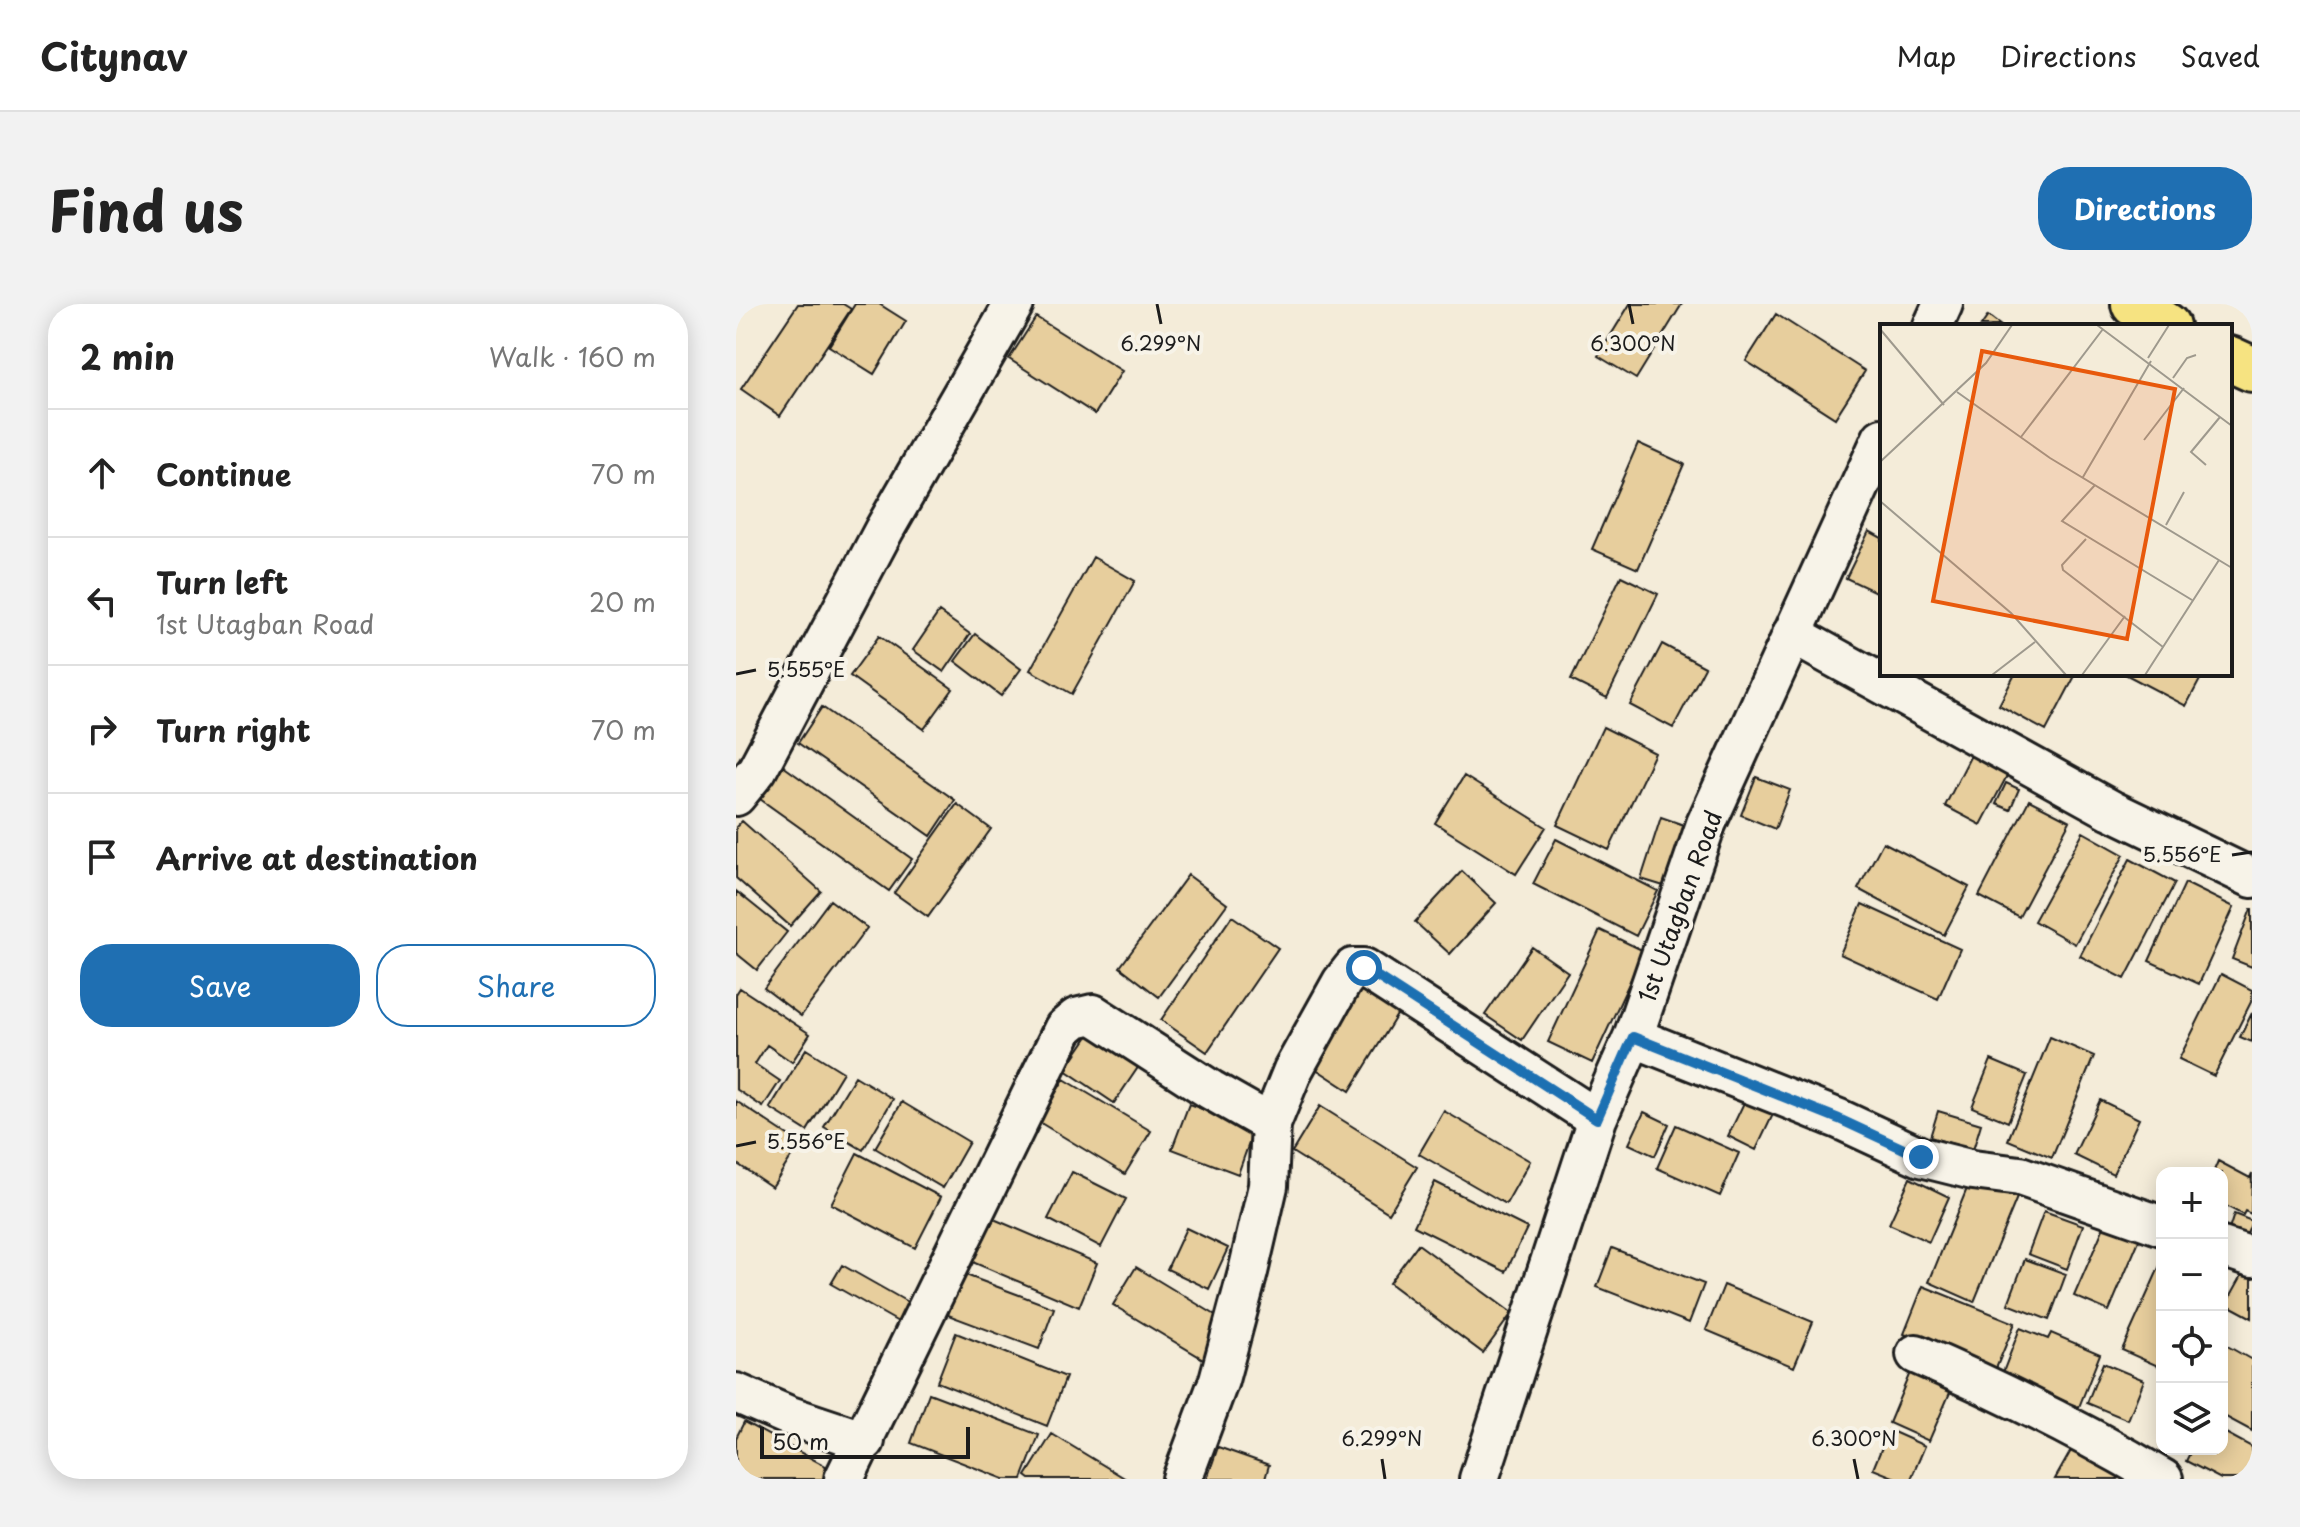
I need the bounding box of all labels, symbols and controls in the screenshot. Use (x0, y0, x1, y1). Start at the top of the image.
text: Citynav (40, 27, 188, 84)
text: Map (1897, 34, 1956, 77)
text: Directions (2000, 34, 2137, 77)
text: Saved (2181, 34, 2260, 77)
text: Find us (48, 166, 244, 251)
button: Directions (2038, 167, 2252, 250)
inset map (1880, 324, 2232, 676)
text: 6.299°N (1121, 328, 1201, 358)
text: 6.300°N (1590, 328, 1676, 358)
text: 2 min (80, 330, 175, 382)
text: Walk · 160 m (489, 337, 656, 376)
icon: ahead (80, 451, 124, 495)
text: Continue (156, 451, 291, 496)
text: 70 m (591, 454, 656, 493)
text: Turn left (156, 559, 288, 604)
icon: left (80, 579, 124, 623)
text: 20 m (589, 582, 656, 621)
text: 1st Utagban Road (156, 604, 375, 643)
text: 5.555°E (767, 654, 845, 684)
icon: right (80, 707, 124, 751)
text: Turn right (156, 707, 311, 752)
text: 70 m (591, 710, 656, 749)
street label: 1st Utagban Road (1628, 805, 1730, 1007)
icon: arrive (80, 835, 124, 879)
text: Arrive at destination (156, 835, 478, 880)
text: 5.556°E (2143, 839, 2221, 869)
button: Save (80, 944, 360, 1027)
button: Share (376, 944, 656, 1027)
route start (1346, 950, 1382, 986)
text: 5.556°E (767, 1126, 845, 1156)
route end (1903, 1139, 1939, 1175)
map controls (2156, 1167, 2228, 1455)
button: + (2156, 1167, 2228, 1239)
button: − (2156, 1239, 2228, 1311)
button: locate (2156, 1311, 2228, 1383)
button: layers (2156, 1383, 2228, 1455)
scale bar (760, 1423, 970, 1459)
text: 6.299°N (1342, 1423, 1422, 1453)
text: 6.300°N (1811, 1423, 1897, 1453)
text: 50 m (772, 1424, 829, 1457)

